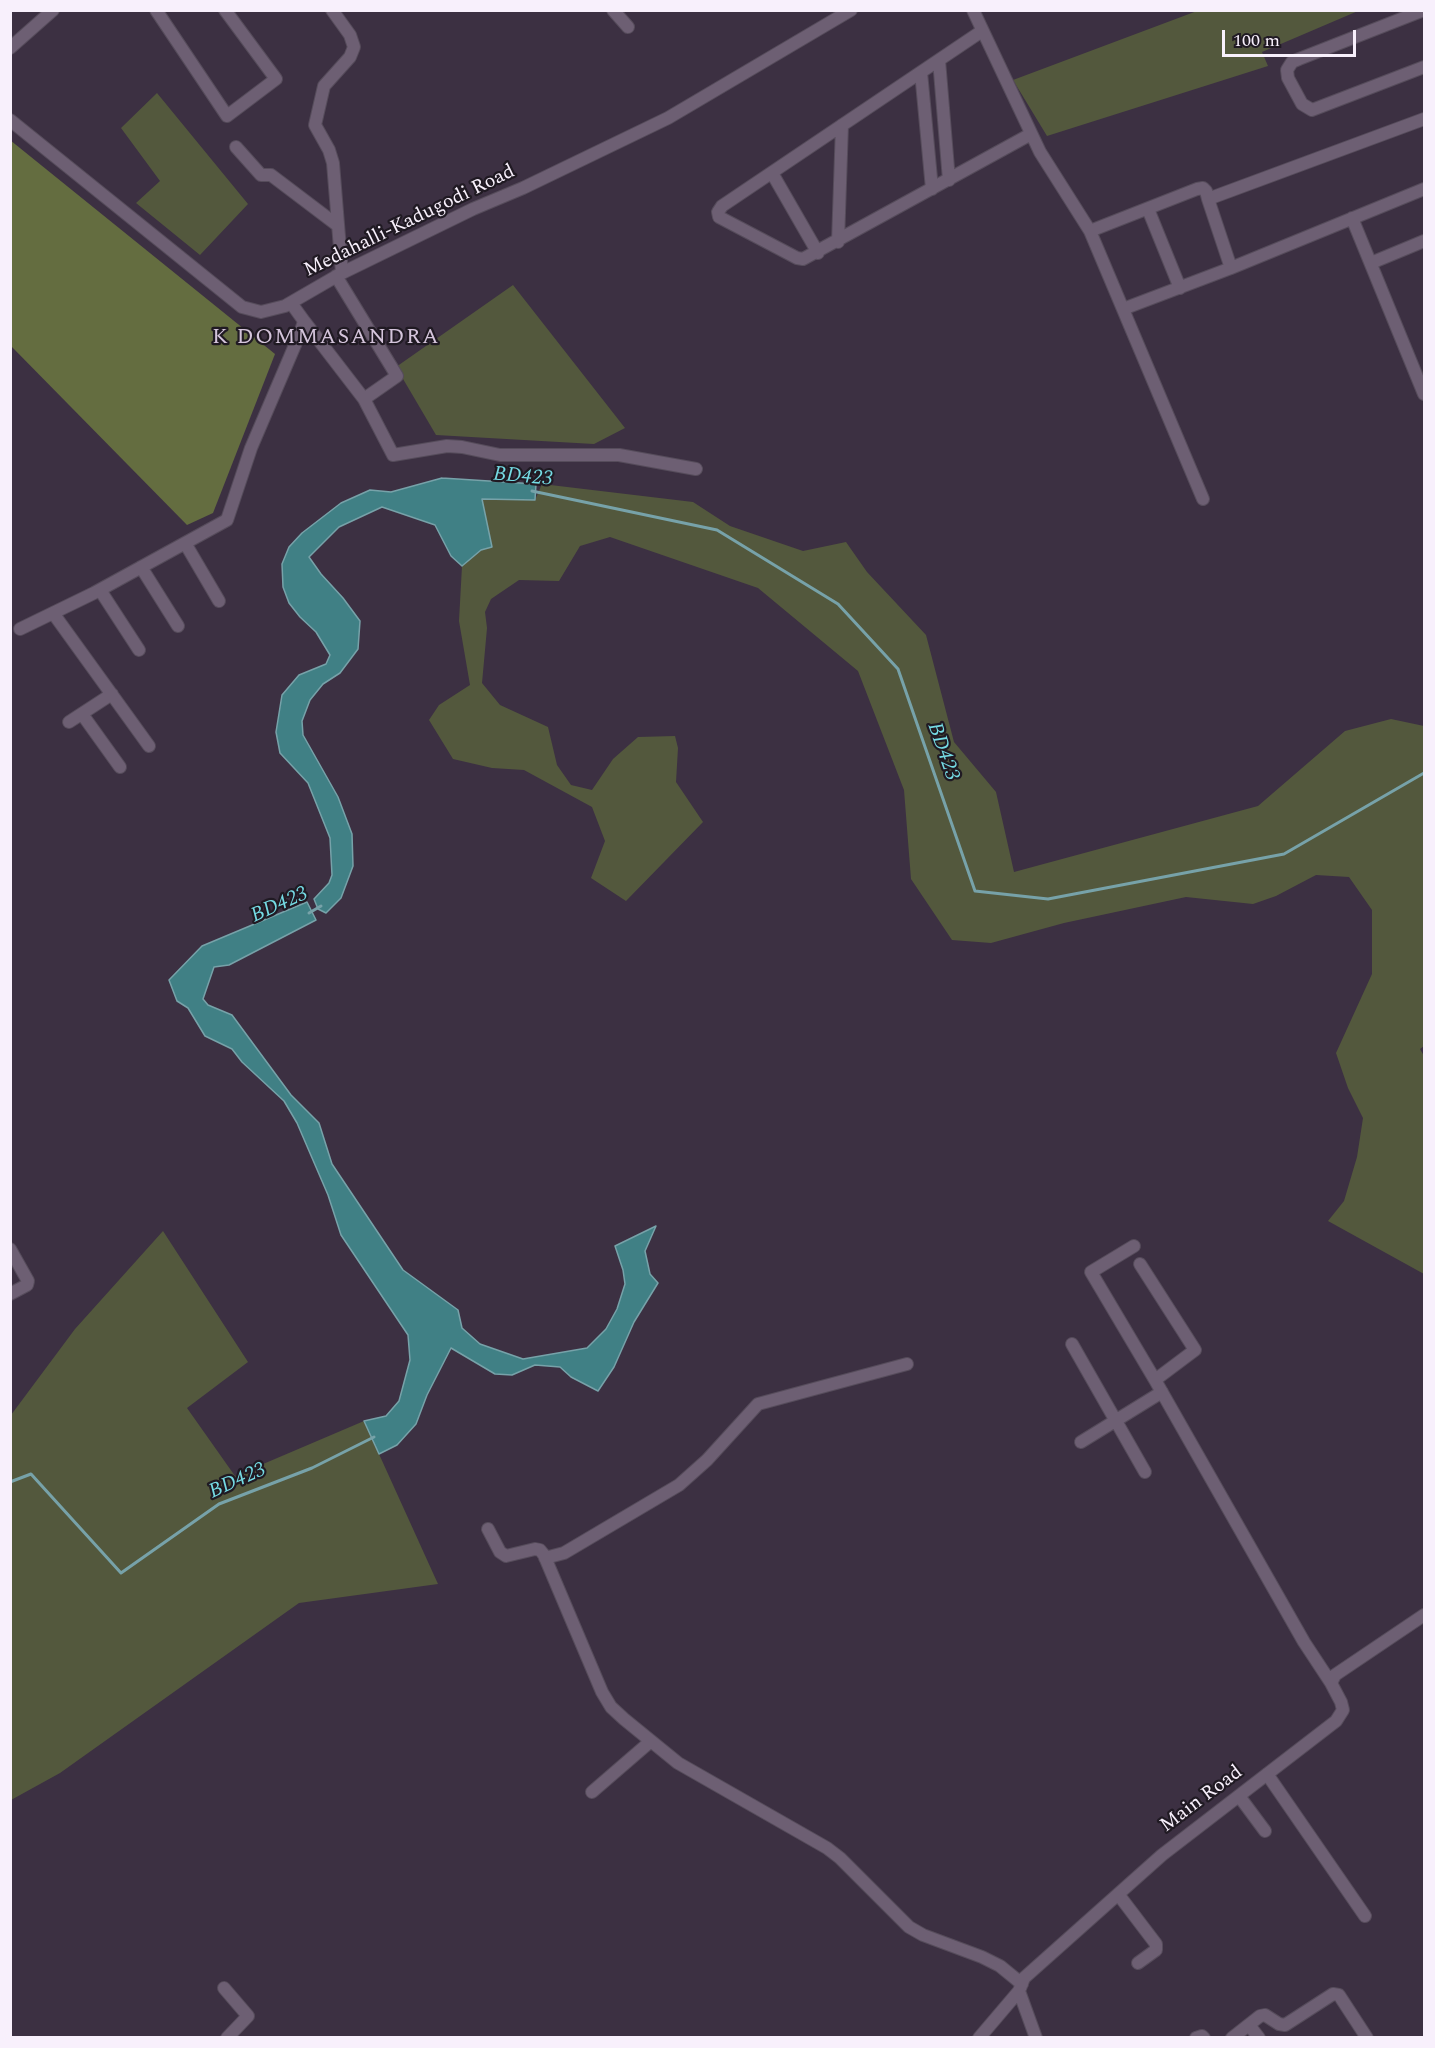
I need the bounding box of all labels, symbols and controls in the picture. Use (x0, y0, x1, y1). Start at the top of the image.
scale bar (1225, 18, 1358, 56)
text: 100 m (1233, 27, 1280, 54)
street label: Medahalli-Kadugodi Road (301, 160, 519, 284)
district label: K DOMMASANDRA (212, 326, 440, 352)
water label: BD423 (492, 463, 554, 493)
water label: BD423 (920, 720, 964, 784)
water label: BD423 (247, 882, 313, 930)
water label: BD423 (205, 1458, 271, 1506)
street label: Main Road (1156, 1761, 1248, 1839)

